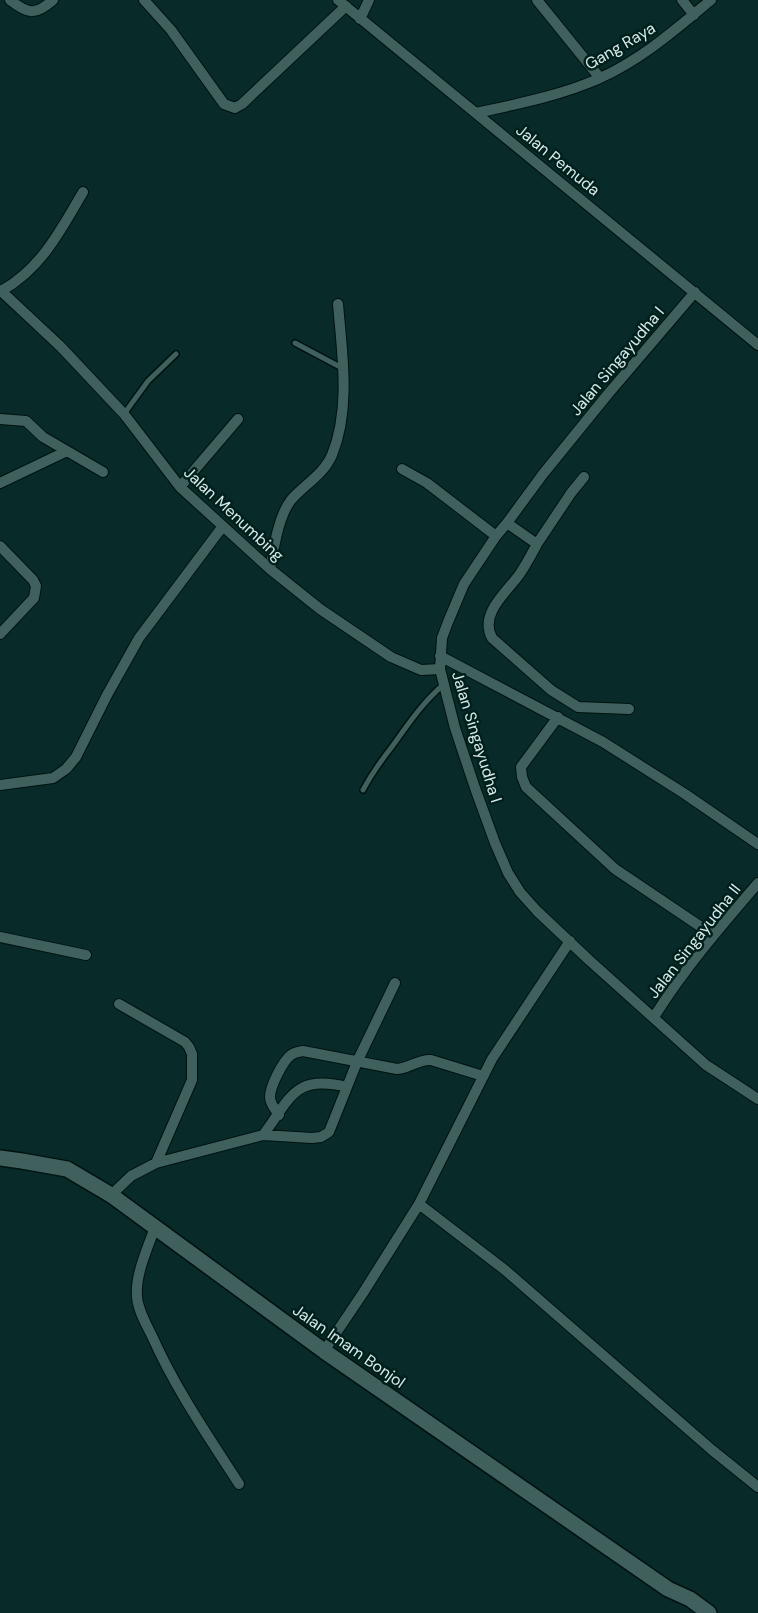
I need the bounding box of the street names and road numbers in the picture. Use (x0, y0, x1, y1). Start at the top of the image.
street label: Gang Raya (581, 17, 659, 75)
street label: Jalan Pemuda (512, 120, 604, 200)
street label: Jalan Singayudha I (565, 302, 669, 420)
street label: Jalan Menumbing (179, 462, 289, 566)
street label: Jalan Singayudha I (447, 669, 507, 805)
street label: Jalan Singayudha II (643, 879, 745, 1003)
street label: Jalan Imam Bonjol (289, 1299, 409, 1393)

